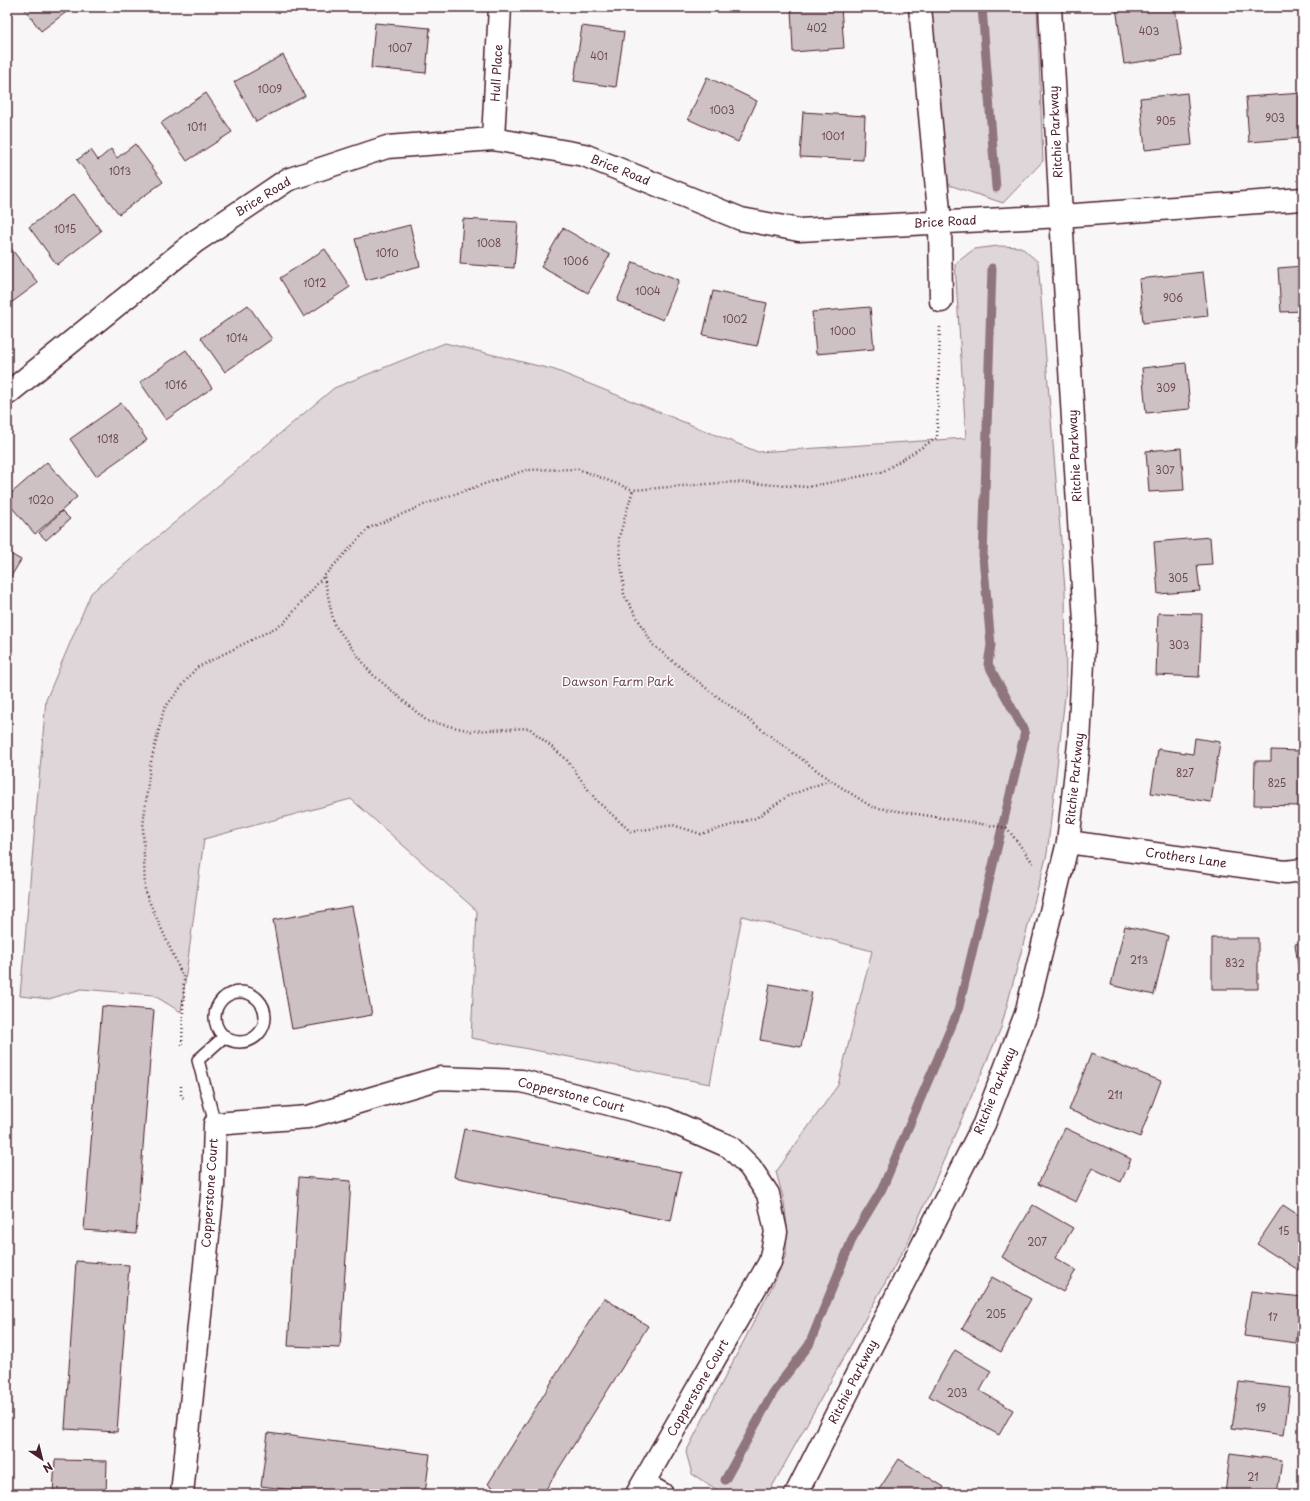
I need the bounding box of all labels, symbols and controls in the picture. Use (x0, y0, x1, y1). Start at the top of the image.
house number: 402 (807, 20, 827, 35)
house number: 403 (1139, 23, 1159, 38)
house number: 1007 (388, 40, 412, 55)
street label: Hull Place (486, 44, 506, 102)
house number: 401 (590, 48, 608, 63)
house number: 1009 (258, 81, 282, 96)
street label: Ritchie Parkway (1044, 85, 1066, 179)
house number: 1003 (709, 102, 735, 117)
house number: 903 (1265, 110, 1285, 125)
house number: 905 (1156, 113, 1176, 128)
house number: 1011 (187, 119, 207, 134)
house number: 1001 (821, 128, 845, 143)
street label: Brice Road (588, 149, 653, 189)
house number: 1013 (109, 163, 131, 178)
street label: Brice Road (231, 172, 294, 220)
street label: Brice Road (913, 210, 977, 232)
house number: 1015 (54, 221, 76, 236)
house number: 1008 (477, 235, 501, 250)
house number: 1010 (375, 245, 399, 260)
house number: 1006 (563, 253, 589, 268)
house number: 1012 (304, 275, 326, 290)
house number: 1004 (635, 283, 661, 298)
house number: 906 (1163, 290, 1183, 305)
house number: 1002 (722, 311, 748, 326)
house number: 1000 (830, 323, 856, 338)
house number: 1014 (226, 330, 248, 345)
house number: 1016 (165, 377, 187, 392)
house number: 309 (1156, 380, 1176, 395)
street label: Ritchie Parkway (1063, 409, 1085, 503)
house number: 1018 (97, 431, 119, 446)
house number: 307 (1155, 462, 1175, 477)
house number: 1020 (28, 492, 54, 507)
house number: 305 (1168, 570, 1188, 585)
house number: 303 (1169, 637, 1189, 652)
park label: Dawson Farm Park (562, 672, 674, 690)
street label: Ritchie Parkway (1060, 732, 1088, 826)
house number: 827 (1176, 765, 1194, 780)
house number: 825 (1268, 775, 1286, 790)
street label: Crothers Lane (1144, 842, 1228, 872)
house number: 213 (1130, 952, 1148, 967)
house number: 832 (1225, 955, 1245, 970)
street label: Ritchie Parkway (968, 1044, 1020, 1137)
street label: Copperstone Court (516, 1072, 627, 1116)
house number: 211 (1107, 1087, 1123, 1102)
street label: Copperstone Court (196, 1138, 222, 1248)
house number: 15 (1279, 1223, 1289, 1238)
house number: 207 (1027, 1234, 1047, 1249)
house number: 205 (986, 1306, 1006, 1321)
house number: 17 (1268, 1309, 1279, 1324)
street label: Copperstone Court (662, 1336, 732, 1439)
street label: Ritchie Parkway (823, 1336, 881, 1427)
house number: 203 (947, 1385, 967, 1400)
house number: 19 (1256, 1400, 1266, 1415)
north arrow (22, 1439, 62, 1479)
text: N (39, 1458, 56, 1477)
house number: 21 (1247, 1469, 1259, 1484)

